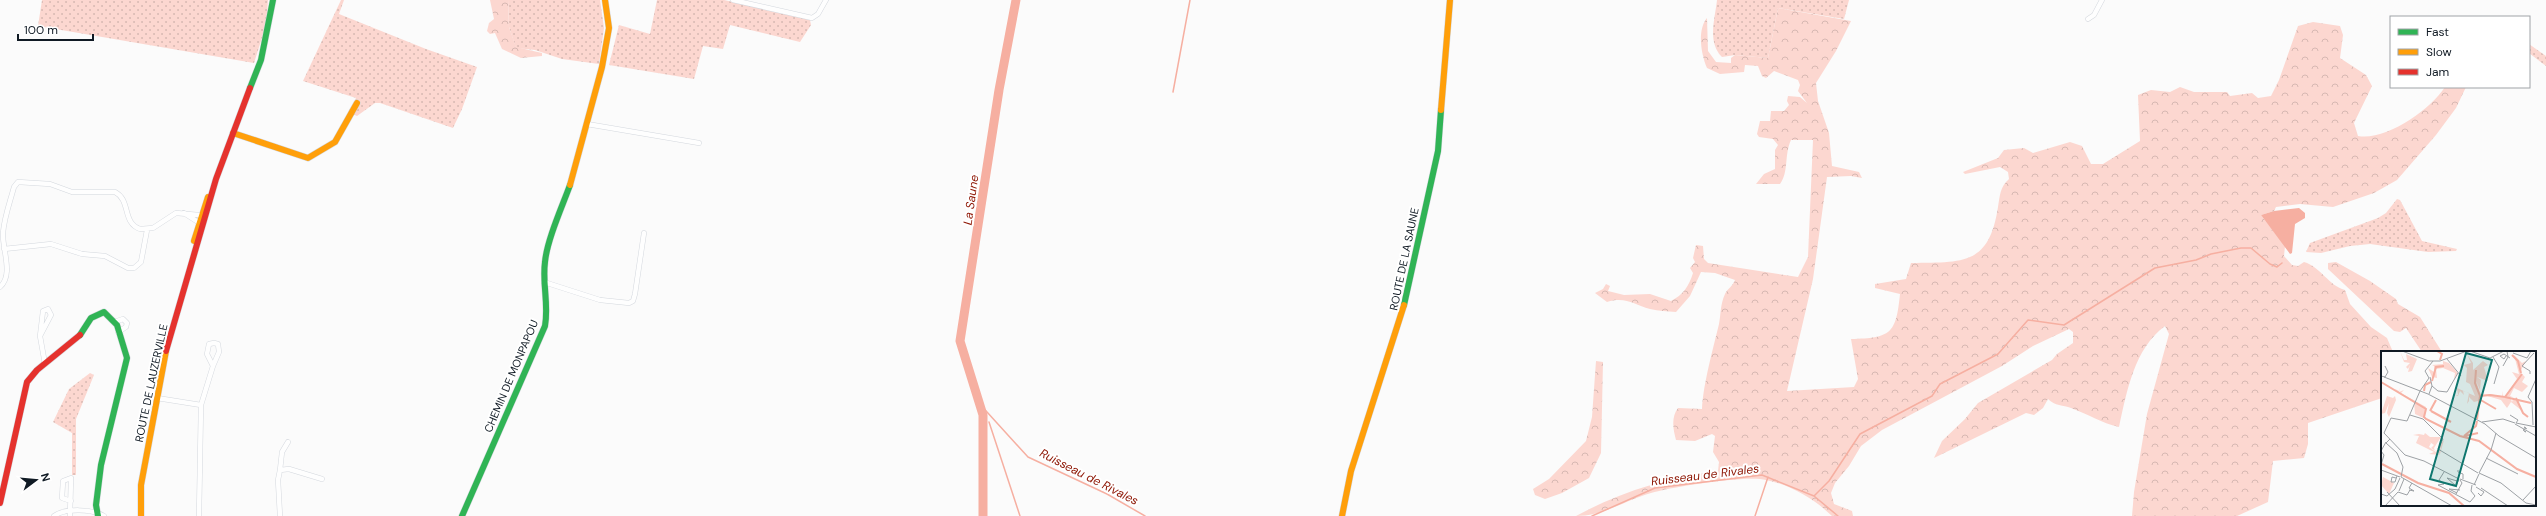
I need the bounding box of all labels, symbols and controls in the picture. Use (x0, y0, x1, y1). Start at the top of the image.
scale bar (18, 16, 93, 42)
legend (2390, 16, 2530, 88)
text: 100 m (24, 22, 58, 38)
text: Fast (2426, 24, 2449, 40)
text: Slow (2426, 44, 2452, 60)
text: Jam (2426, 64, 2449, 80)
water label: La Saune (960, 174, 982, 226)
street label: ROUTE DE LA SAUNE (1386, 206, 1422, 312)
street label: CHEMIN DE MONPAPOU (481, 318, 541, 434)
street label: ROUTE DE LAUZERVILLE (132, 323, 170, 443)
inset map (2381, 351, 2536, 506)
water label: Ruisseau de Rivales (1037, 445, 1141, 509)
north arrow (16, 460, 56, 500)
water label: Ruisseau de Rivales (1650, 460, 1760, 490)
text: N (38, 471, 53, 483)

